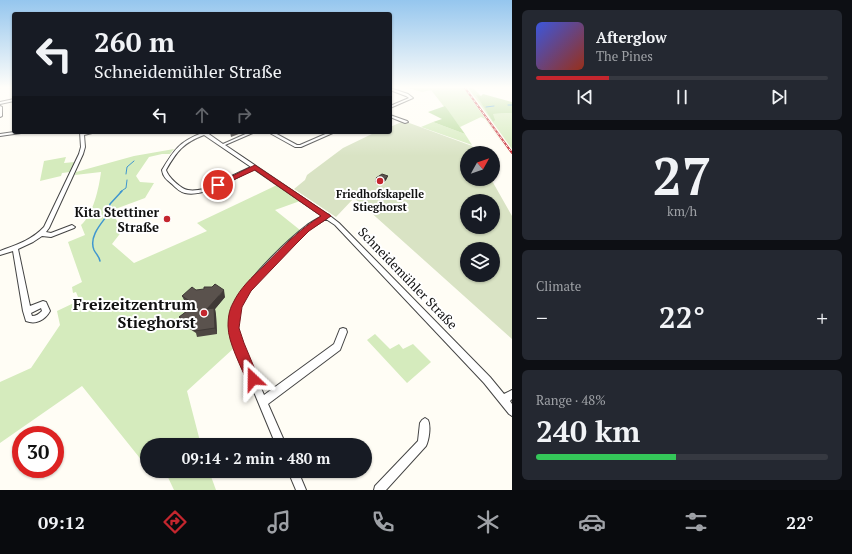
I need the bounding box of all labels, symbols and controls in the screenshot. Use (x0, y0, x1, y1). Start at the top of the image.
text: 260 m (94, 23, 175, 60)
text: Afterglow (596, 27, 667, 47)
icon: left (28, 28, 80, 80)
text: The Pines (596, 47, 653, 65)
text: Schneidemühler Straße (94, 59, 282, 83)
icon: previous (574, 86, 596, 108)
icon: pause (671, 86, 693, 108)
icon: next (768, 86, 790, 108)
icon: left (149, 104, 171, 126)
icon: ahead (191, 104, 213, 126)
icon: right (233, 104, 255, 126)
text: 27 (653, 141, 711, 210)
north arrow (460, 146, 500, 186)
map controls (460, 146, 500, 282)
pin (201, 168, 235, 202)
icon: arrive (207, 174, 229, 196)
marker: Friedhofskapelle Stieghorst (375, 176, 385, 186)
place label: Friedhofskapelle Stieghorst (336, 187, 424, 214)
button: sound (460, 194, 500, 234)
text: km/h (667, 202, 697, 220)
place label: Kita Stettiner Straße (75, 203, 159, 236)
marker: Kita Stettiner Straße (162, 214, 172, 224)
street label: Schneidemühler Straße (354, 223, 462, 333)
button: layers (460, 242, 500, 282)
text: Climate (536, 277, 581, 295)
place label: Freizeitzentrum Stieghorst (73, 293, 197, 333)
text: 22° (659, 297, 705, 337)
text: − (536, 303, 548, 332)
text: + (816, 303, 828, 332)
marker: Freizeitzentrum Stieghorst (199, 308, 209, 318)
position arrow (232, 358, 274, 400)
text: Range · 48% (536, 391, 606, 409)
text: 240 km (536, 411, 640, 451)
speed limit sign: 30 (12, 426, 64, 478)
text: 09:14 · 2 min · 480 m (182, 448, 330, 468)
icon: directions (161, 508, 189, 536)
icon: music (265, 508, 293, 536)
icon: phone (369, 508, 397, 536)
icon: climate (474, 508, 502, 536)
icon: car (578, 508, 606, 536)
icon: filters (682, 508, 710, 536)
text: 09:12 (38, 510, 85, 534)
text: 22° (786, 510, 814, 534)

